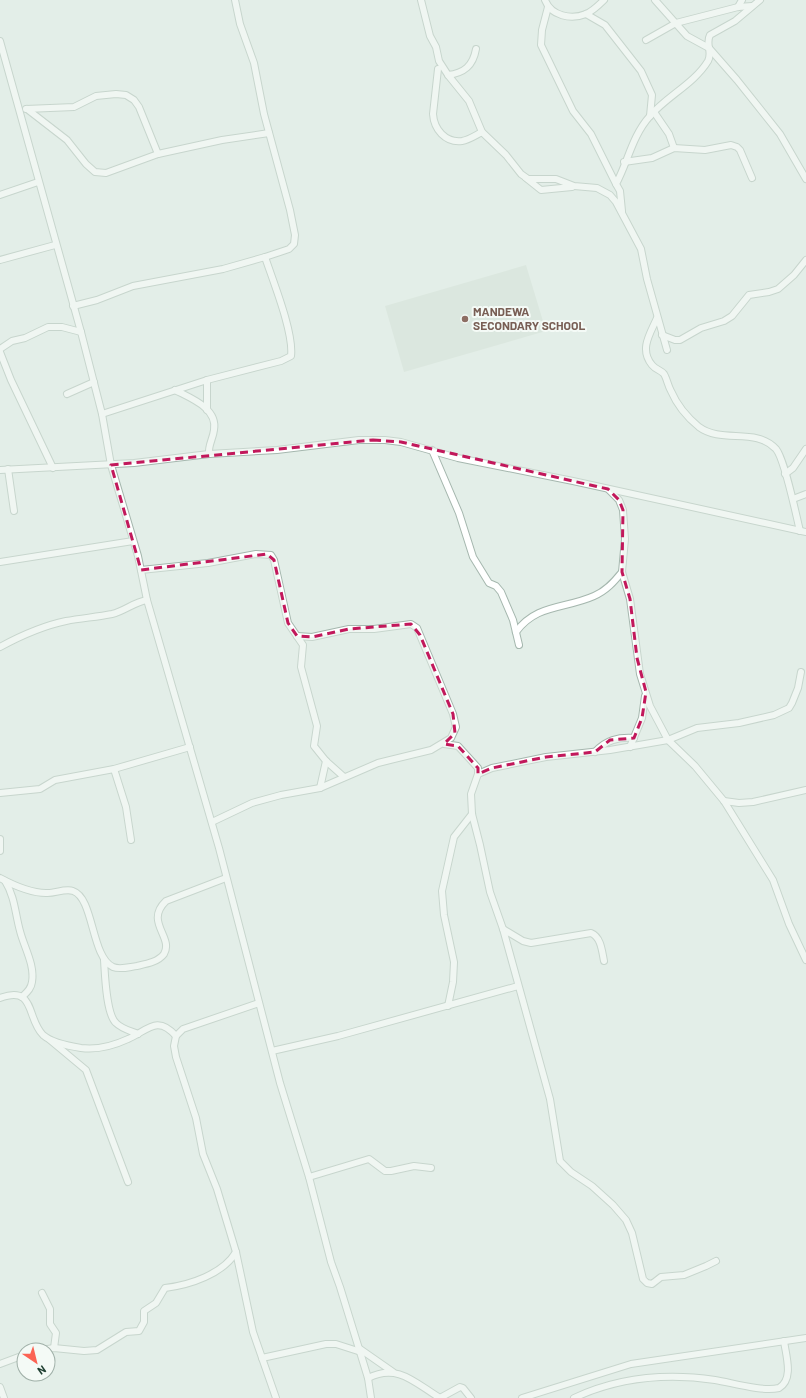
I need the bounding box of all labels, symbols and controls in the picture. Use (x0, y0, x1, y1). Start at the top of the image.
place label: MANDEWA SECONDARY SCHOOL (473, 304, 586, 332)
marker: MANDEWA SECONDARY SCHOOL (460, 314, 470, 324)
north arrow (16, 1342, 56, 1382)
text: N (35, 1363, 49, 1378)

